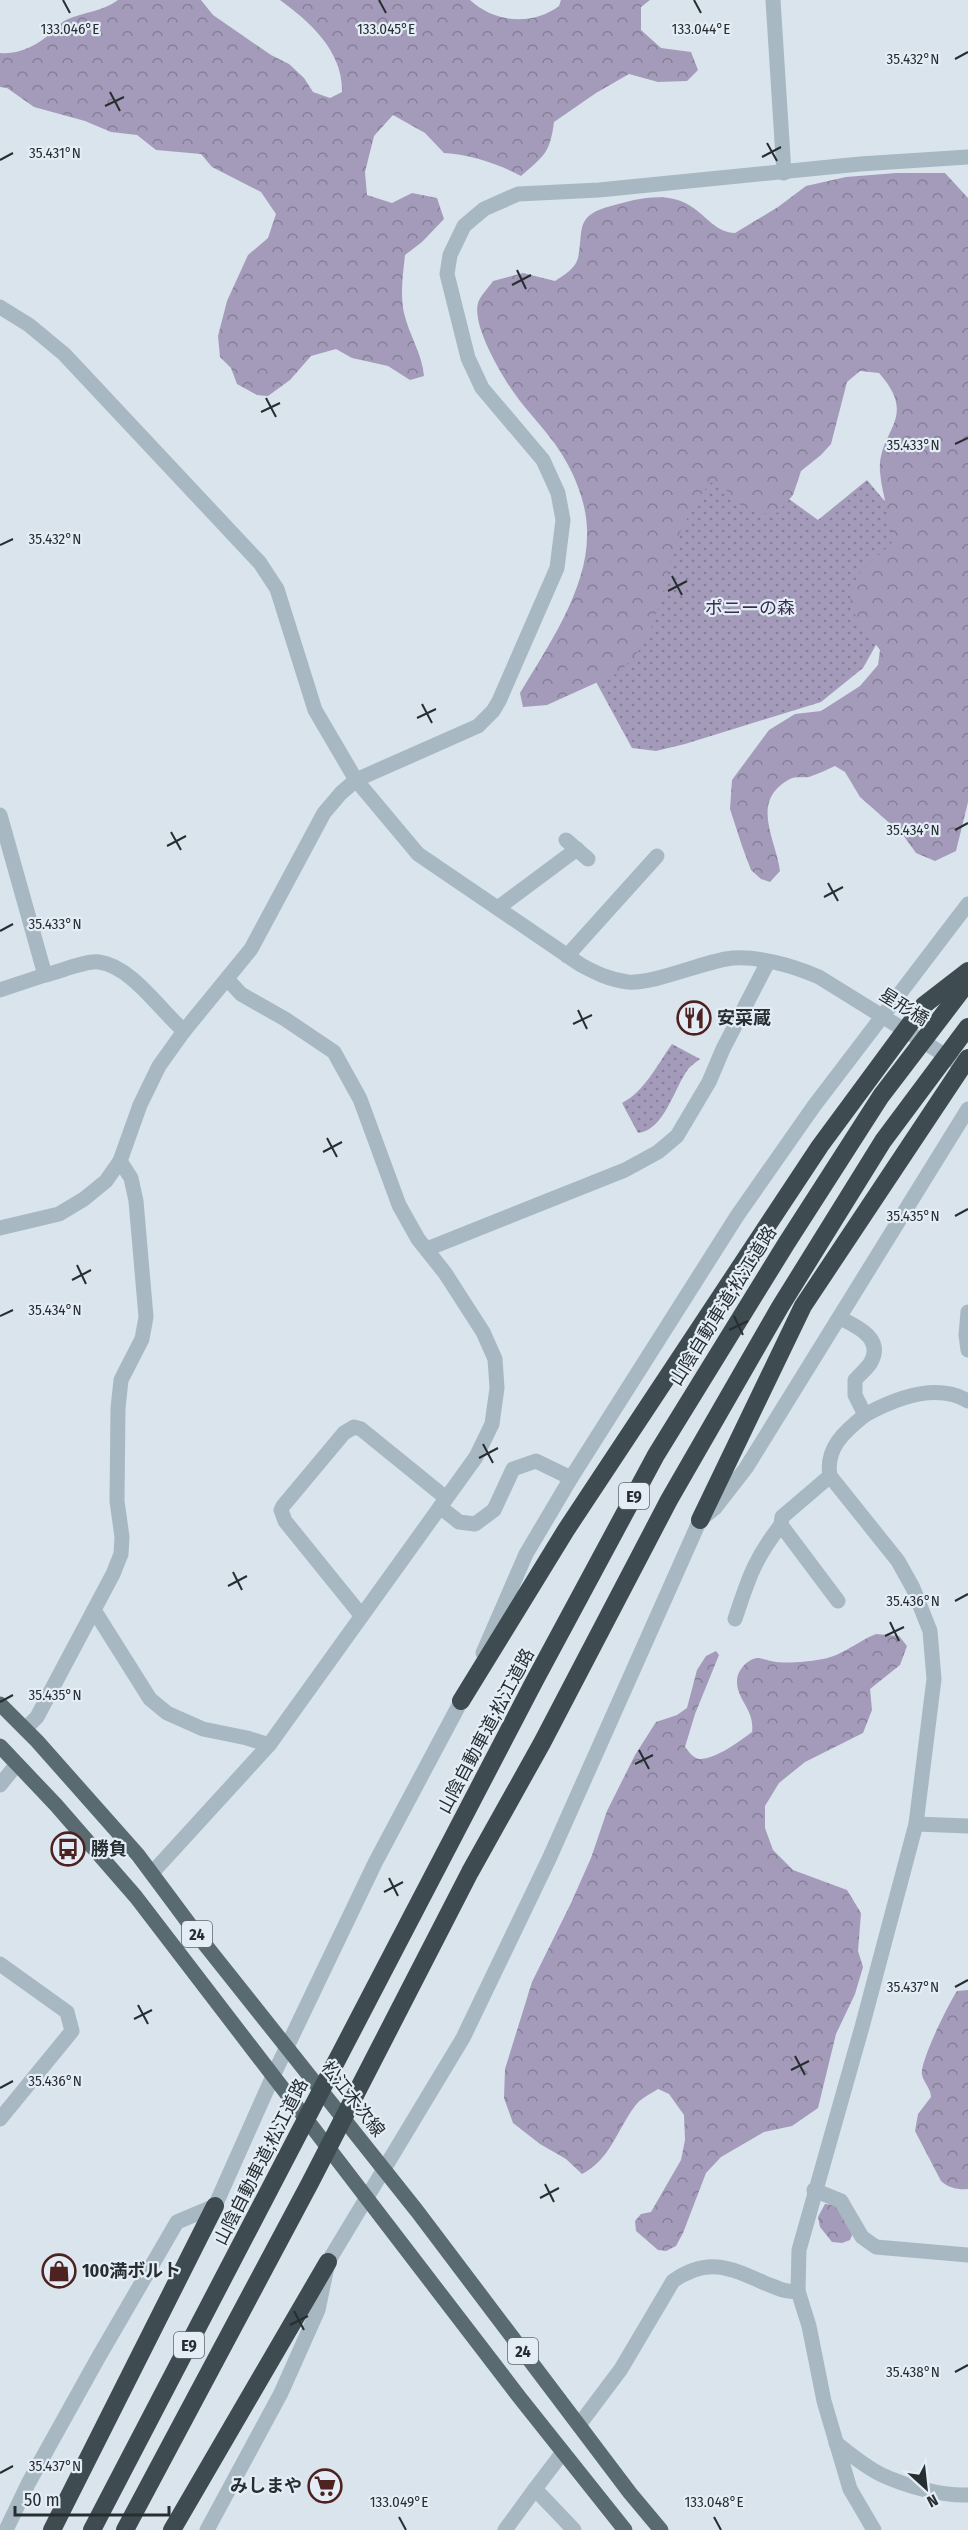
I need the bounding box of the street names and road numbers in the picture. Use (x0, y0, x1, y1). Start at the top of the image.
street label: 星形橋 (875, 983, 933, 1031)
street label: 山陰自動車道;松江道路 (665, 1222, 781, 1390)
road number: E9 (619, 1483, 649, 1509)
street label: 山陰自動車道;松江道路 (433, 1645, 539, 1817)
road number: 24 (182, 1921, 212, 1947)
street label: 松江木次線 (317, 2057, 389, 2141)
street label: 山陰自動車道;松江道路 (209, 2075, 313, 2249)
road number: E9 (174, 2332, 204, 2358)
road number: 24 (508, 2338, 538, 2364)

